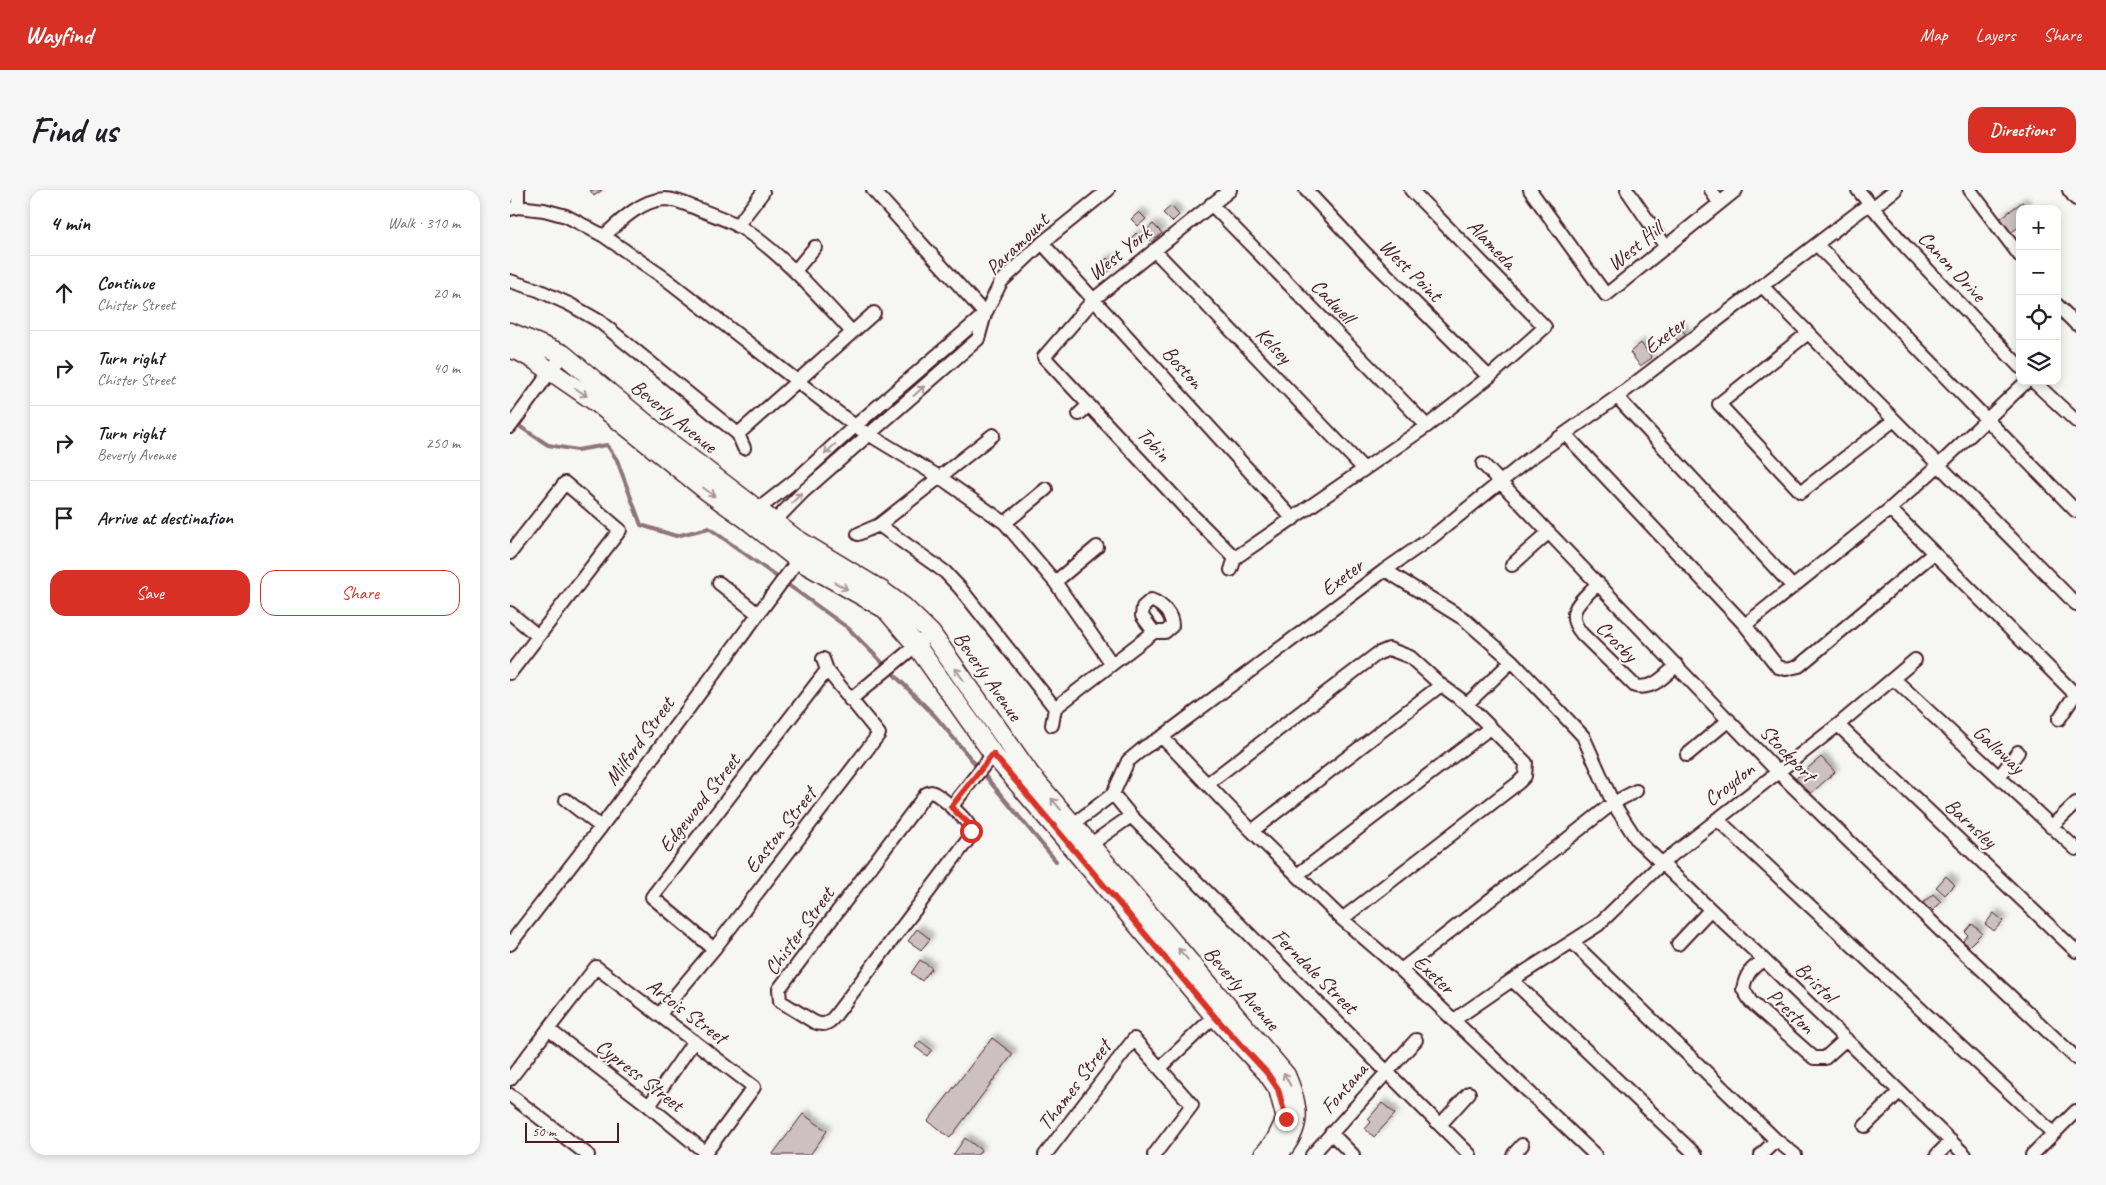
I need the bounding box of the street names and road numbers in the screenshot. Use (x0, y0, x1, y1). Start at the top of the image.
street label: Paramount (980, 206, 1056, 281)
street label: Alameda (1462, 213, 1524, 276)
street label: West Hill (1602, 214, 1671, 276)
street label: West York (1082, 218, 1157, 286)
street label: Canon Drive (1913, 225, 1993, 309)
street label: West Point (1374, 233, 1449, 308)
street label: Cadwell (1306, 273, 1363, 331)
street label: Exeter (1639, 310, 1693, 359)
street label: Kelsey (1250, 321, 1299, 370)
street label: Boston (1157, 340, 1210, 395)
street label: Beverly Avenue (626, 373, 723, 459)
street label: Tobin (1132, 421, 1177, 467)
street label: Exeter (1316, 552, 1370, 601)
street label: Crosby (1591, 615, 1645, 669)
street label: Beverly Avenue (948, 626, 1029, 727)
street label: Milford Street (598, 690, 681, 790)
street label: Stockport (1754, 719, 1824, 789)
street label: Galloway (1968, 719, 2031, 780)
street label: Edgewood Street (652, 747, 747, 857)
street label: Croydon (1698, 756, 1760, 812)
street label: Easton Street (738, 779, 824, 878)
street label: Barnsley (1940, 792, 2004, 855)
street label: Chister Street (758, 880, 841, 980)
street label: Ferndale Street (1267, 923, 1365, 1021)
street label: Beverly Avenue (1198, 941, 1286, 1036)
street label: Exeter (1408, 949, 1461, 1000)
street label: Bristol (1790, 956, 1845, 1010)
street label: Artois Street (642, 972, 735, 1052)
street label: Preston (1762, 983, 1820, 1040)
street label: Thames Street (1032, 1032, 1118, 1135)
street label: Cypress Street (591, 1033, 691, 1119)
street label: Fontana (1315, 1055, 1375, 1119)

